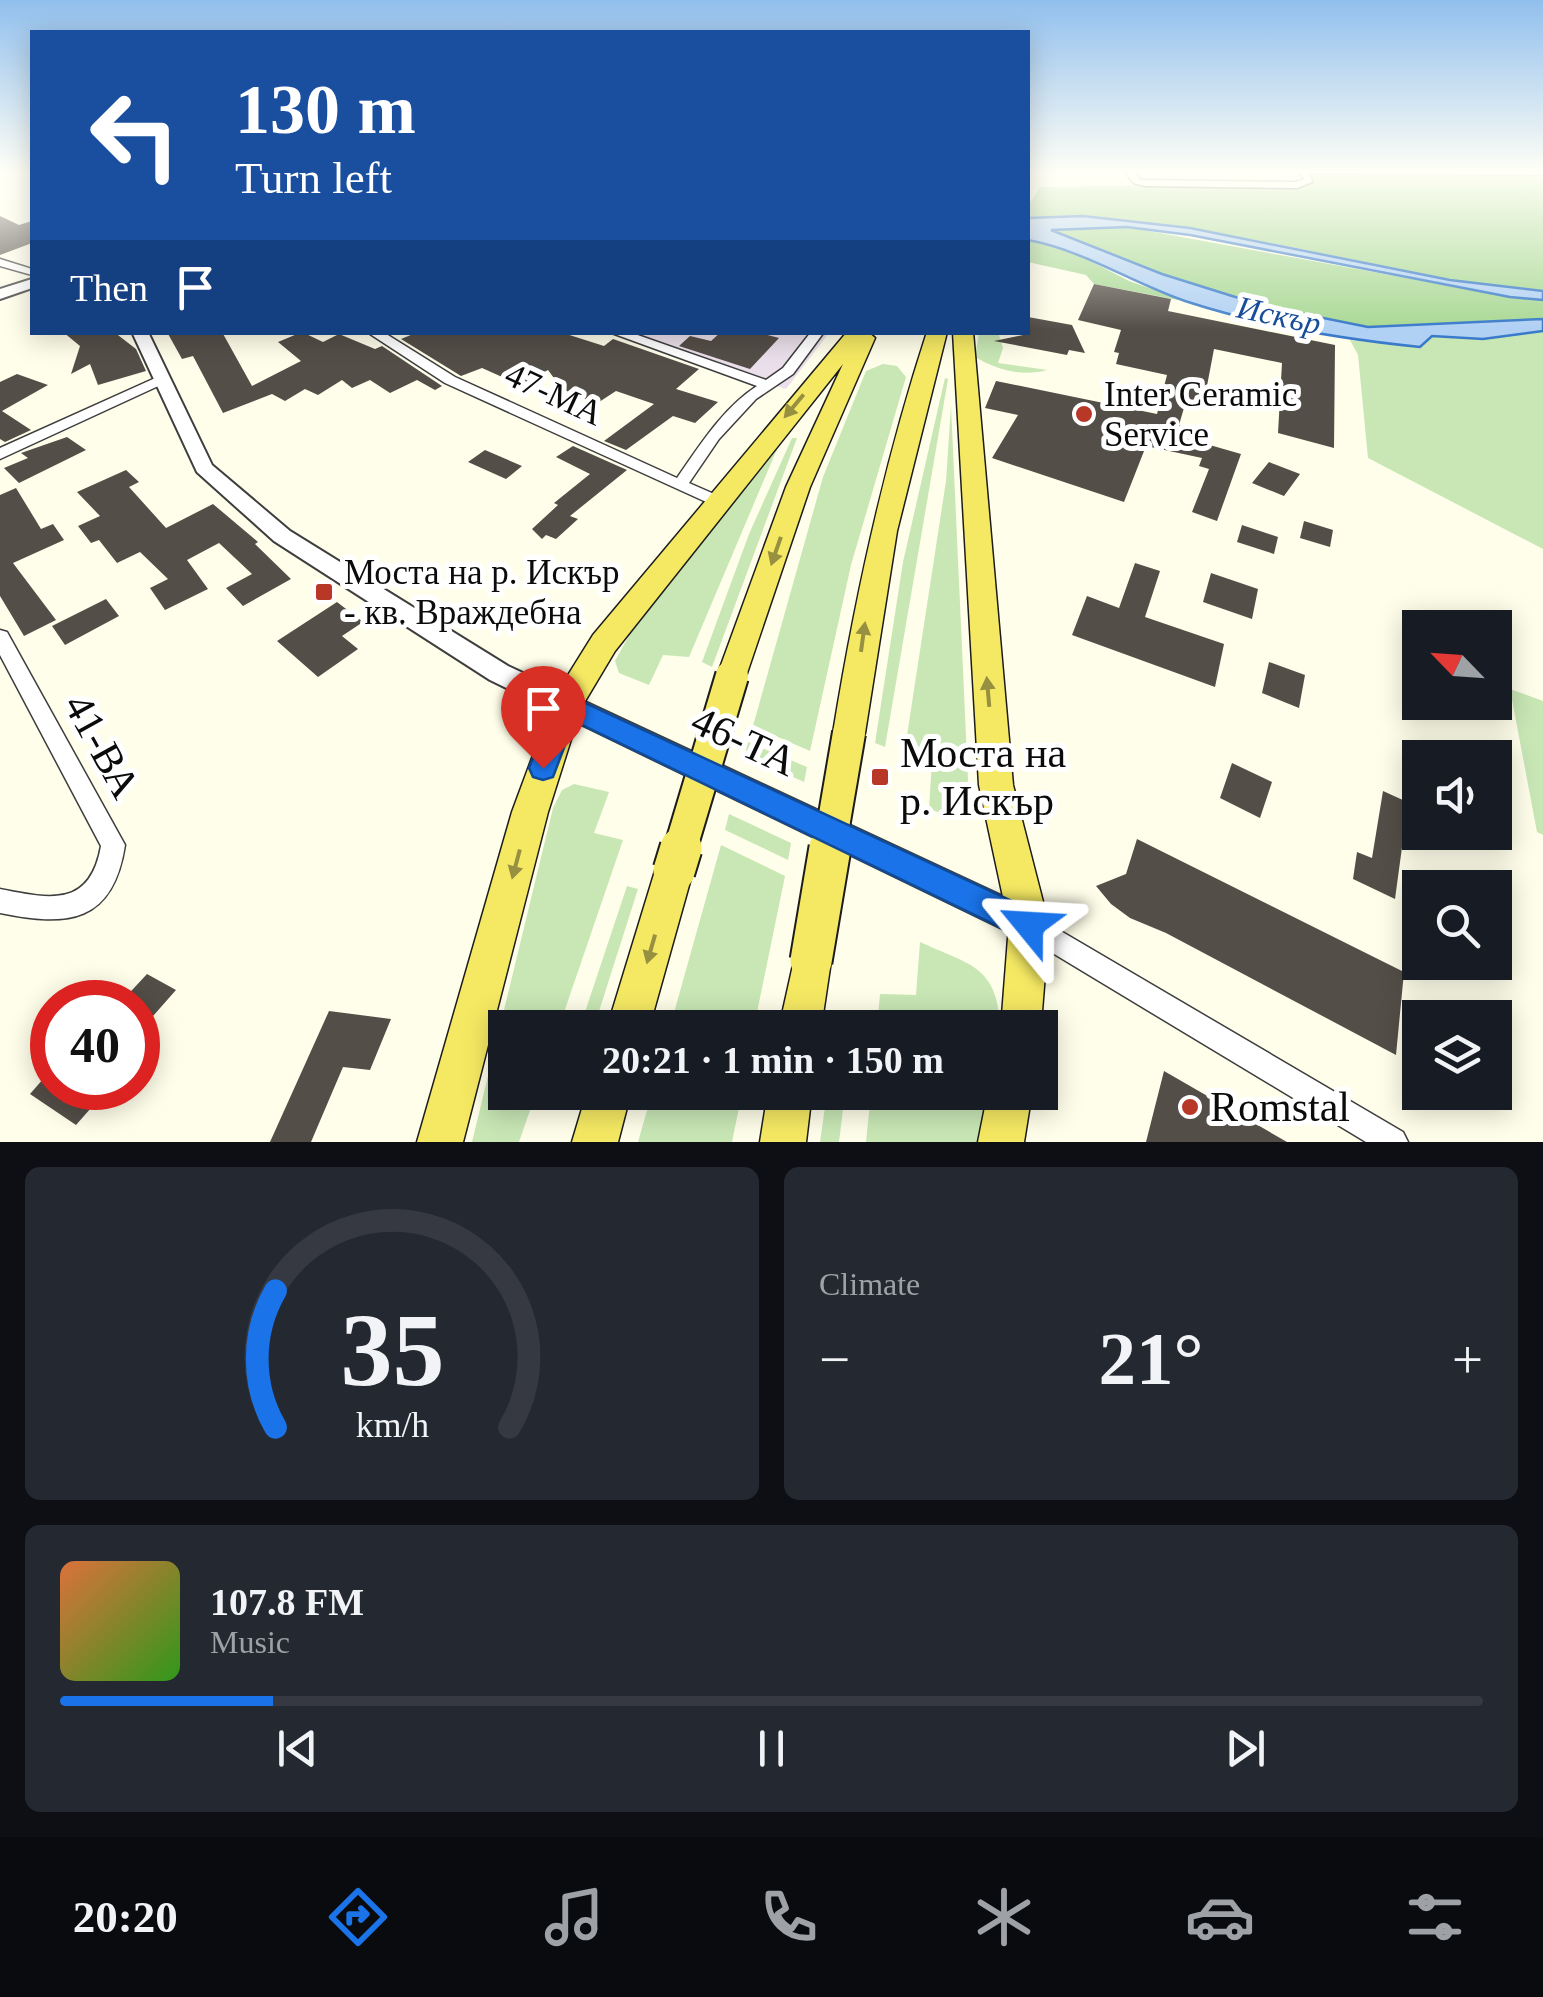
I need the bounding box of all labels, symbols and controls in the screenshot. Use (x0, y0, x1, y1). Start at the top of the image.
icon: left (70, 70, 200, 200)
text: 130 m (235, 71, 416, 148)
text: Turn left (235, 153, 392, 203)
icon: arrive (168, 260, 223, 315)
text: Then (70, 267, 148, 309)
water label: Искър (1233, 288, 1324, 341)
street label: 47-МА (499, 355, 610, 434)
place label: Inter Ceramic Service (1104, 375, 1297, 454)
one-way arrow (783, 393, 805, 418)
marker: Inter Ceramic Service (1073, 403, 1095, 425)
one-way arrow (768, 537, 783, 567)
place label: Моста на р. Искър - кв. Враждебна (344, 553, 620, 632)
marker: Моста на р. Искър - кв. Враждебна (313, 581, 335, 603)
north arrow (1402, 610, 1512, 720)
map controls (1402, 610, 1512, 1110)
one-way arrow (856, 620, 872, 652)
pin (501, 666, 586, 769)
one-way arrow (979, 675, 995, 707)
icon: arrive (516, 681, 571, 736)
street label: 41-ВА (55, 686, 150, 807)
street label: 46-ТА (684, 697, 804, 785)
place label: Моста на р. Искър (900, 730, 1066, 824)
button: sound (1402, 740, 1512, 850)
marker: Моста на р. Искър (869, 766, 891, 788)
one-way arrow (507, 849, 523, 880)
button: search (1402, 870, 1512, 980)
position arrow (977, 873, 1081, 977)
one-way arrow (643, 934, 658, 965)
speed limit sign: 40 (30, 980, 160, 1110)
button: layers (1402, 1000, 1512, 1110)
text: 20:21 · 1 min · 150 m (602, 1039, 944, 1081)
place label: Romstal (1210, 1084, 1350, 1130)
marker: Romstal (1179, 1096, 1201, 1118)
text: Climate (819, 1266, 920, 1302)
text: 35 (340, 1292, 444, 1407)
text: 21° (1099, 1317, 1204, 1400)
text: − (819, 1329, 850, 1390)
text: + (1452, 1329, 1483, 1390)
text: km/h (355, 1405, 429, 1445)
text: 107.8 FM (210, 1581, 364, 1623)
text: Music (210, 1624, 290, 1660)
icon: previous (270, 1721, 325, 1776)
icon: pause (744, 1721, 799, 1776)
icon: next (1218, 1721, 1273, 1776)
icon: directions (323, 1882, 393, 1952)
icon: music (539, 1882, 609, 1952)
icon: phone (754, 1882, 824, 1952)
icon: climate (969, 1882, 1039, 1952)
icon: car (1185, 1882, 1255, 1952)
icon: filters (1400, 1882, 1470, 1952)
text: 20:20 (73, 1892, 178, 1942)

